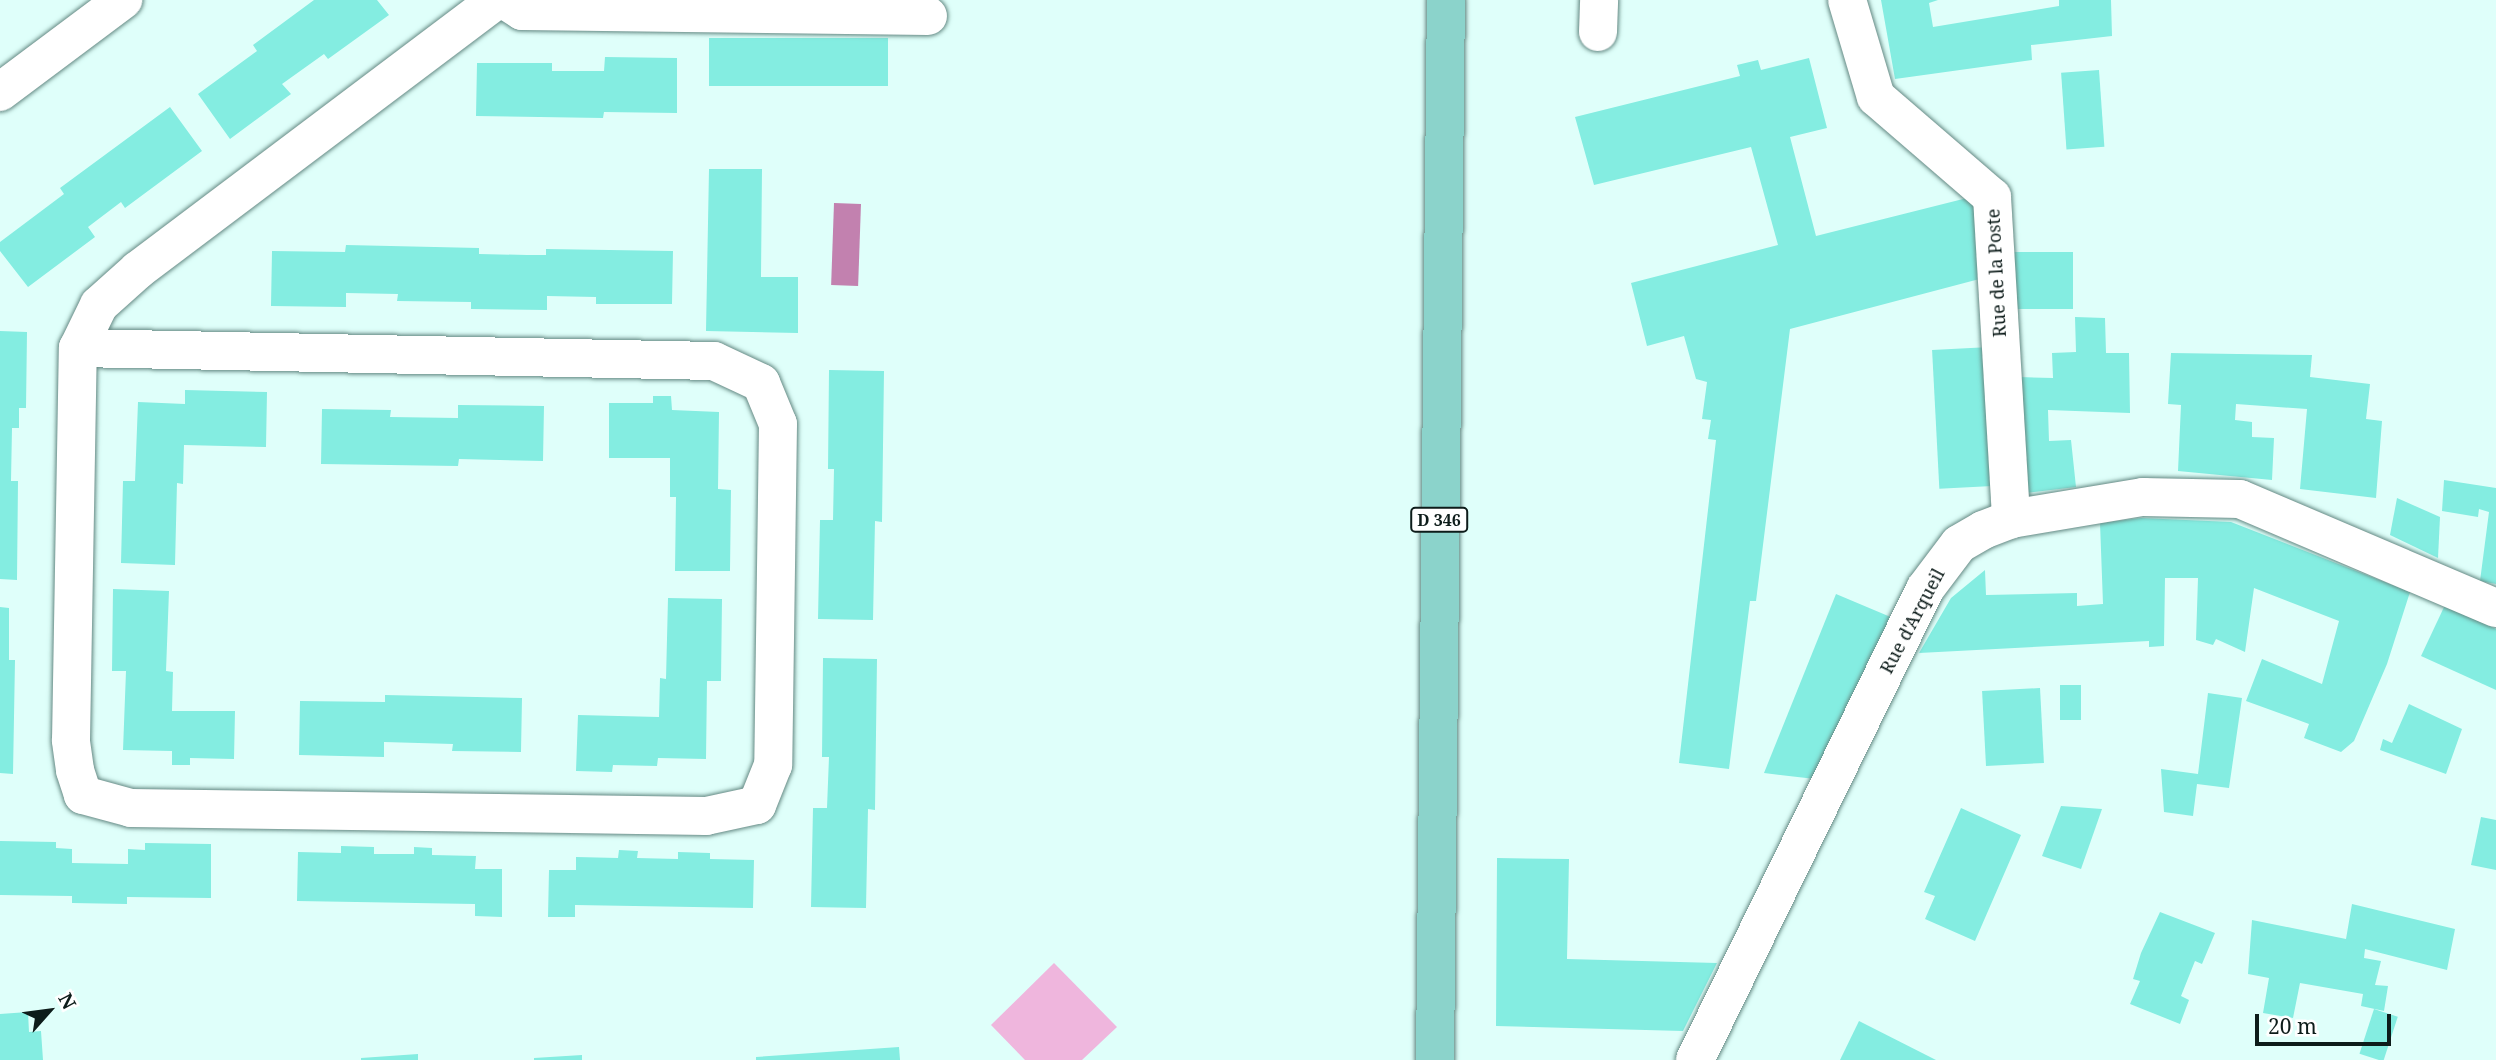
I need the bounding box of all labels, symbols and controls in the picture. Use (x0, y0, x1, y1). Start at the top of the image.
street label: Rue de la Poste (1982, 208, 2010, 338)
road number: D 346 (1409, 508, 1469, 533)
street label: Rue d'Arqueil (1875, 565, 1949, 677)
north arrow (14, 976, 84, 1046)
text: N (53, 988, 83, 1014)
scale bar (2258, 1000, 2394, 1044)
text: 20 m (2268, 1012, 2317, 1040)

